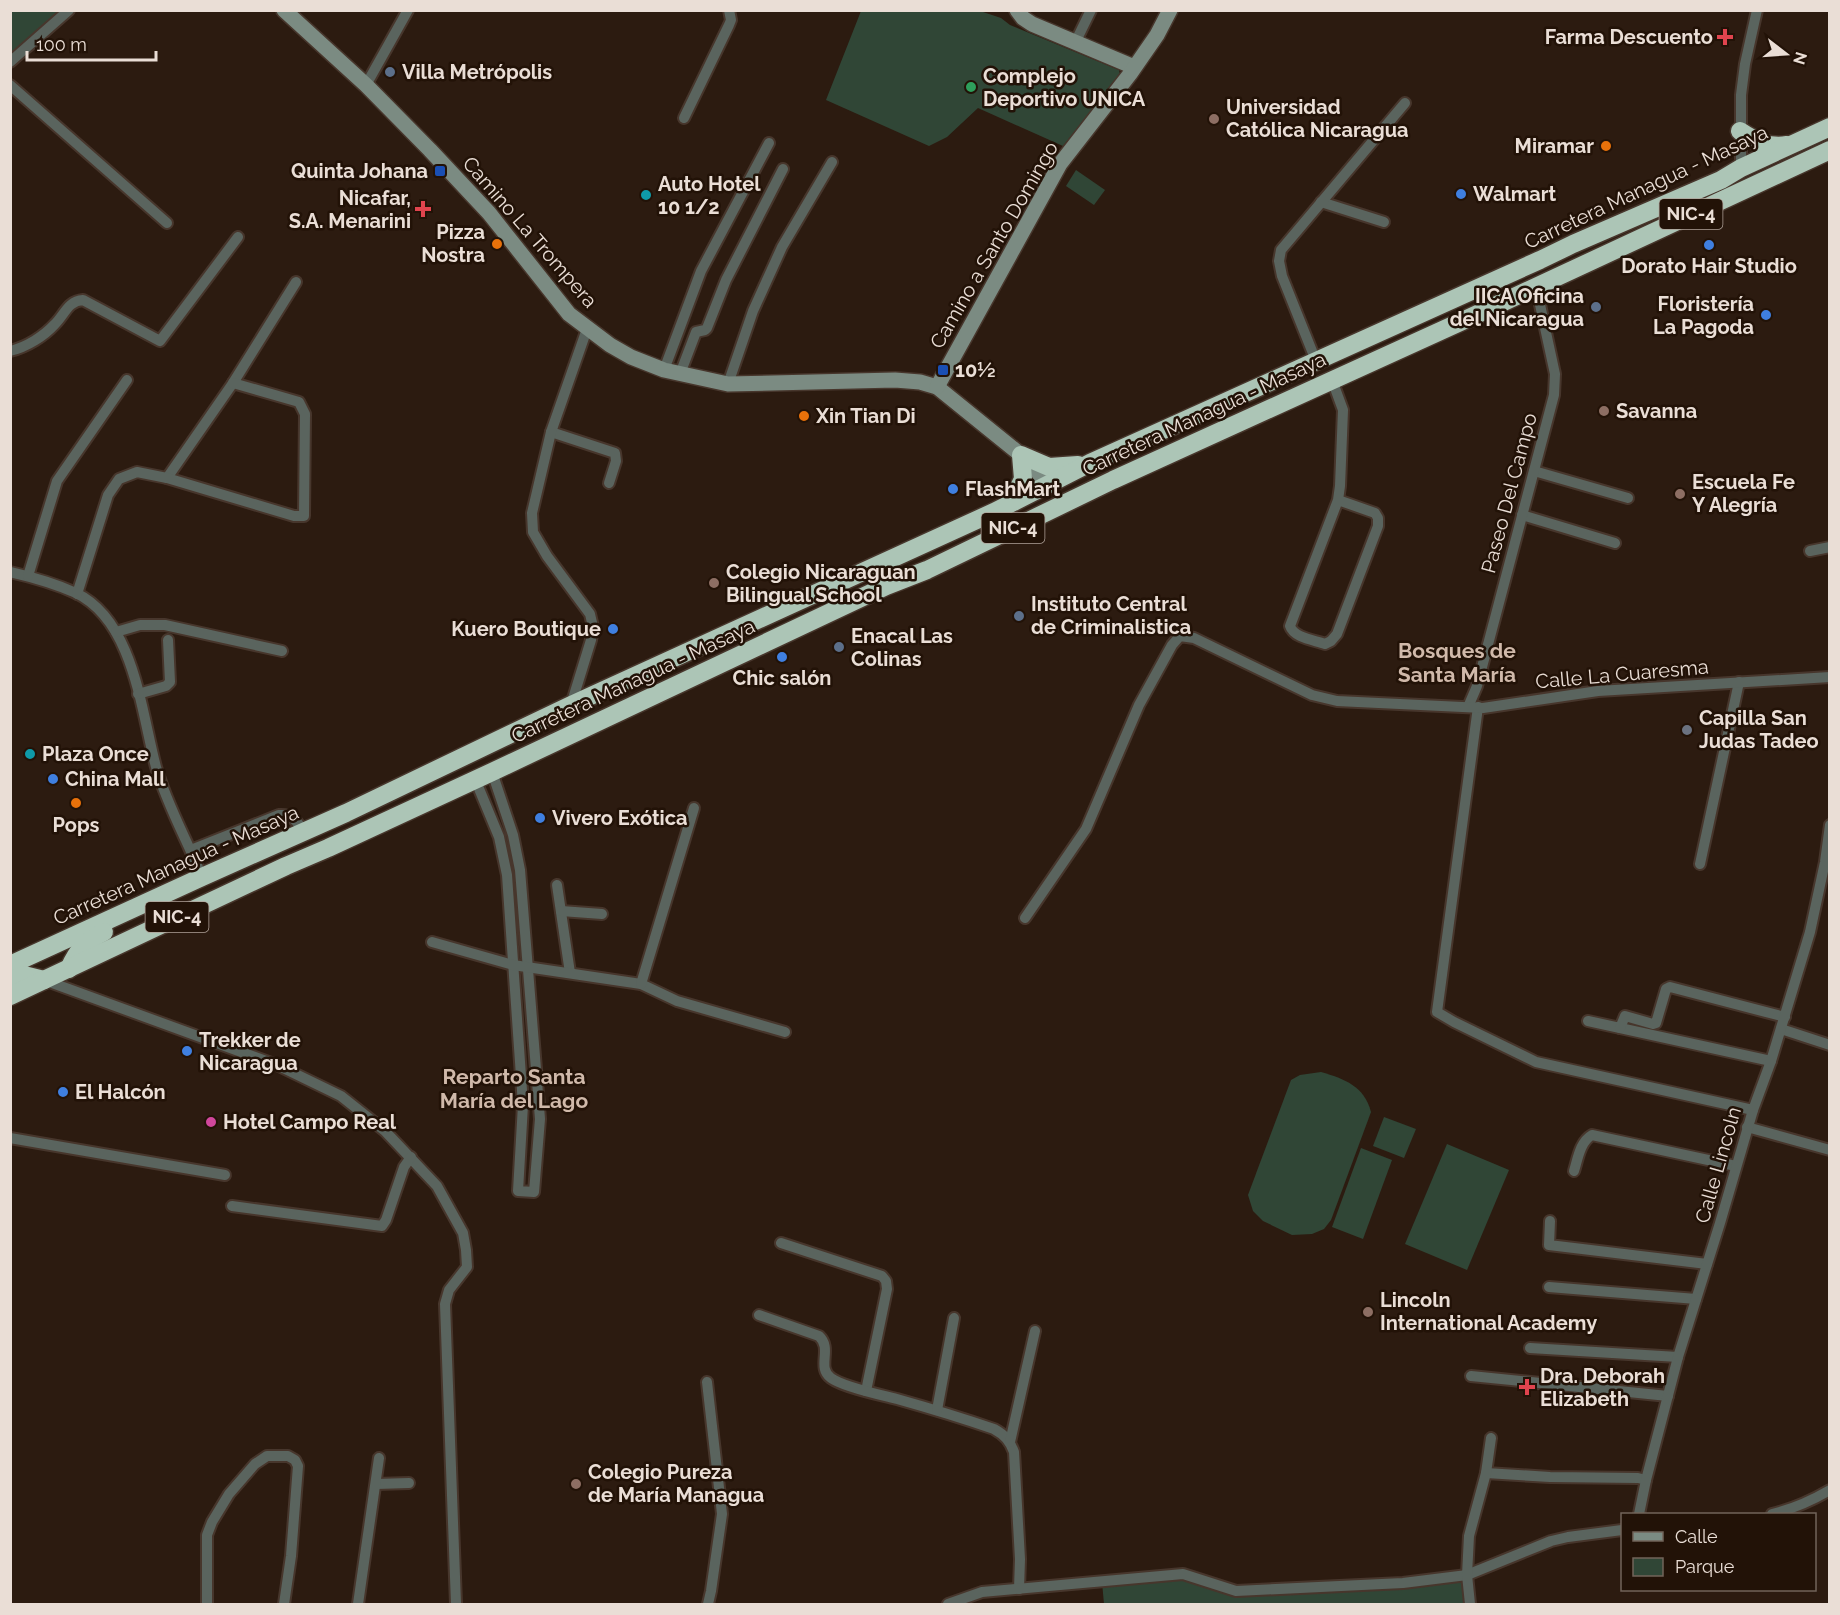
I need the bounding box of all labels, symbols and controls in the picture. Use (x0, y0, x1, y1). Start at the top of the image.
scale bar (27, 24, 156, 62)
north arrow (1756, 24, 1816, 84)
place label: Farma Descuento (1545, 25, 1713, 49)
marker: Farma Descuento (1718, 30, 1732, 44)
text: 100 m (36, 34, 87, 55)
text: N (1789, 50, 1811, 67)
place label: Villa Metrópolis (402, 60, 552, 84)
place label: Complejo Deportivo UNICA (983, 64, 1146, 111)
marker: Villa Metrópolis (383, 65, 397, 79)
marker: Complejo Deportivo UNICA (964, 80, 978, 94)
place label: Universidad Católica Nicaragua (1226, 95, 1409, 142)
marker: Universidad Católica Nicaragua (1207, 112, 1221, 126)
street label: Carretera Managua - Masaya (1520, 120, 1772, 254)
place label: Miramar (1515, 134, 1594, 158)
street label: Camino a Santo Domingo (925, 137, 1063, 353)
marker: Miramar (1599, 139, 1613, 153)
street label: Camino La Trompera (458, 152, 602, 312)
place label: Quinta Johana (291, 159, 428, 183)
marker: Quinta Johana (433, 164, 447, 178)
place label: Auto Hotel 10 1/2 (658, 172, 761, 219)
place label: Walmart (1473, 182, 1557, 206)
place label: Nicafar, S.A. Menarini (289, 186, 411, 233)
marker: Walmart (1454, 187, 1468, 201)
marker: Auto Hotel 10 1/2 (639, 188, 653, 202)
road number: NIC-4 (1660, 199, 1722, 229)
marker: Nicafar, S.A. Menarini (416, 202, 430, 216)
place label: Pizza Nostra (421, 220, 485, 267)
marker: Pizza Nostra (490, 237, 504, 251)
marker: Dorato Hair Studio (1702, 238, 1716, 252)
place label: Dorato Hair Studio (1621, 254, 1797, 278)
place label: IICA Oficina del Nicaragua (1450, 284, 1584, 331)
place label: Floristería La Pagoda (1653, 292, 1754, 339)
marker: IICA Oficina del Nicaragua (1589, 300, 1603, 314)
marker: Floristería La Pagoda (1759, 308, 1773, 322)
street label: Carretera Managua - Masaya (1078, 347, 1330, 481)
place label: 10½ (955, 358, 995, 382)
marker: 10½ (936, 363, 950, 377)
place label: Savanna (1616, 399, 1697, 423)
place label: Xin Tian Di (815, 404, 916, 428)
marker: Savanna (1597, 404, 1611, 418)
marker: Xin Tian Di (797, 409, 811, 423)
street label: Paseo Del Campo (1476, 410, 1542, 576)
place label: Escuela Fe Y Alegría (1692, 470, 1795, 517)
place label: FlashMart (965, 477, 1061, 501)
marker: FlashMart (946, 482, 960, 496)
marker: Escuela Fe Y Alegría (1673, 487, 1687, 501)
road number: NIC-4 (982, 513, 1044, 543)
place label: Colegio Nicaraguan Bilingual School (726, 560, 916, 607)
marker: Colegio Nicaraguan Bilingual School (707, 576, 721, 590)
place label: Instituto Central de Criminalistica (1031, 592, 1191, 639)
marker: Instituto Central de Criminalistica (1012, 609, 1026, 623)
street label: Carretera Managua - Masaya (507, 614, 759, 748)
place label: Kuero Boutique (451, 617, 601, 641)
marker: Kuero Boutique (606, 622, 620, 636)
place label: Enacal Las Colinas (851, 624, 953, 671)
district label: Bosques de Santa María (1398, 638, 1516, 687)
marker: Enacal Las Colinas (832, 640, 846, 654)
marker: Chic salón (775, 650, 789, 664)
street label: Calle La Cuaresma (1534, 654, 1710, 694)
place label: Chic salón (733, 666, 831, 690)
place label: Capilla San Judas Tadeo (1699, 706, 1819, 753)
marker: Capilla San Judas Tadeo (1680, 723, 1694, 737)
place label: Plaza Once (42, 742, 149, 766)
marker: Plaza Once (23, 747, 37, 761)
place label: China Mall (65, 767, 166, 791)
marker: China Mall (46, 772, 60, 786)
marker: Pops (69, 796, 83, 810)
street label: Carretera Managua - Masaya (50, 800, 302, 930)
place label: Vivero Exótica (552, 806, 687, 830)
marker: Vivero Exótica (533, 811, 547, 825)
place label: Pops (53, 813, 100, 837)
road number: NIC-4 (146, 902, 208, 932)
place label: Trekker de Nicaragua (199, 1028, 301, 1075)
marker: Trekker de Nicaragua (180, 1044, 194, 1058)
district label: Reparto Santa María del Lago (440, 1064, 588, 1113)
place label: El Halcón (75, 1080, 166, 1104)
marker: El Halcón (56, 1085, 70, 1099)
street label: Calle Lincoln (1690, 1104, 1746, 1226)
place label: Hotel Campo Real (223, 1110, 397, 1134)
marker: Hotel Campo Real (204, 1115, 218, 1129)
place label: Lincoln International Academy (1380, 1288, 1597, 1335)
marker: Lincoln International Academy (1361, 1305, 1375, 1319)
place label: Dra. Deborah Elizabeth (1540, 1364, 1665, 1411)
marker: Dra. Deborah Elizabeth (1518, 1378, 1536, 1396)
place label: Colegio Pureza de María Managua (588, 1460, 764, 1507)
marker: Colegio Pureza de María Managua (569, 1477, 583, 1491)
legend (1621, 1513, 1816, 1591)
text: Calle (1675, 1526, 1718, 1547)
text: Parque (1675, 1556, 1735, 1577)

